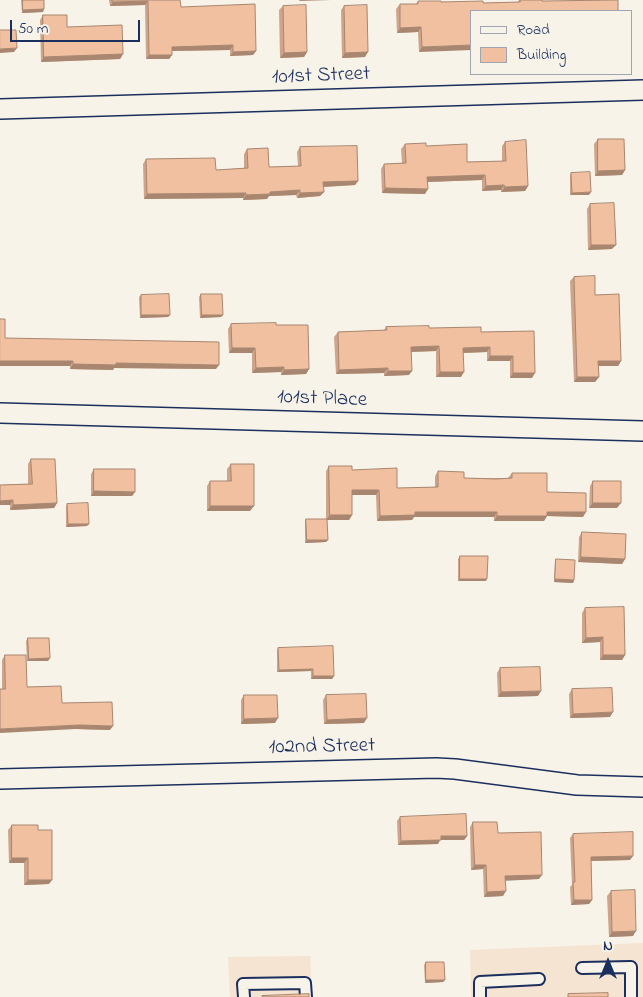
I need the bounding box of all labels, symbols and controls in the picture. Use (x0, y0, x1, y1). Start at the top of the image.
scale bar (12, 10, 142, 42)
legend (470, 10, 633, 75)
text: 50 m (18, 18, 48, 40)
text: Road (517, 19, 550, 41)
text: Building (517, 44, 566, 66)
street label: 101st Street (271, 63, 371, 91)
street label: 101st Place (277, 386, 367, 414)
street label: 102nd Street (269, 734, 375, 762)
text: N (603, 936, 613, 957)
north arrow (583, 937, 633, 987)

